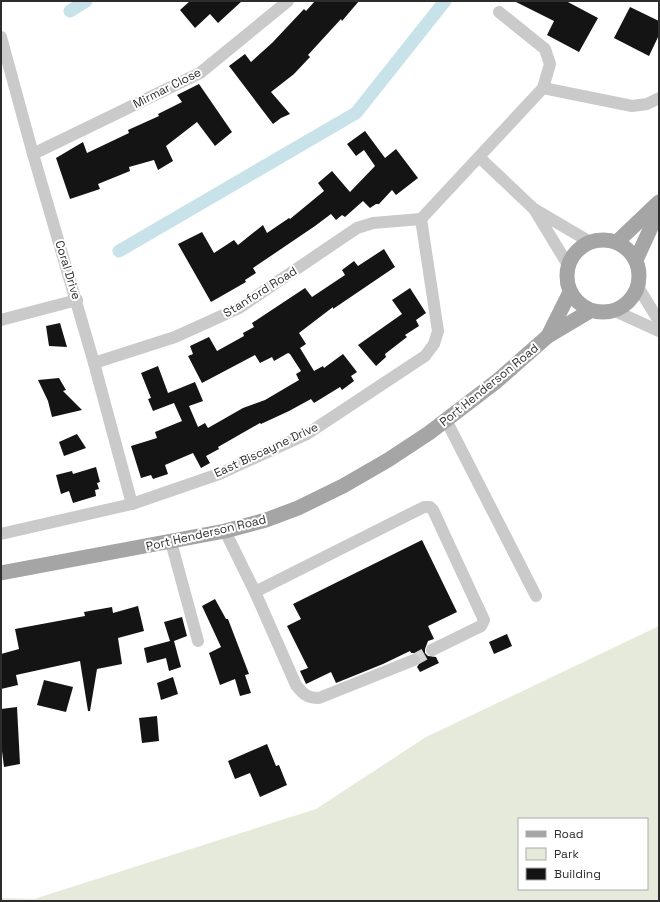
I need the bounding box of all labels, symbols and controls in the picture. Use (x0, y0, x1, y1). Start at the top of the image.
street label: Mirmar Close (130, 64, 204, 112)
street label: Coral Drive (51, 238, 85, 302)
street label: Stanford Road (220, 263, 300, 321)
street label: Port Henderson Road (436, 340, 542, 430)
street label: East Biscayne Drive (211, 419, 321, 481)
street label: Port Henderson Road (144, 511, 268, 555)
legend (518, 818, 648, 890)
text: Road (554, 826, 583, 842)
text: Park (554, 846, 579, 862)
text: Building (554, 866, 601, 882)

